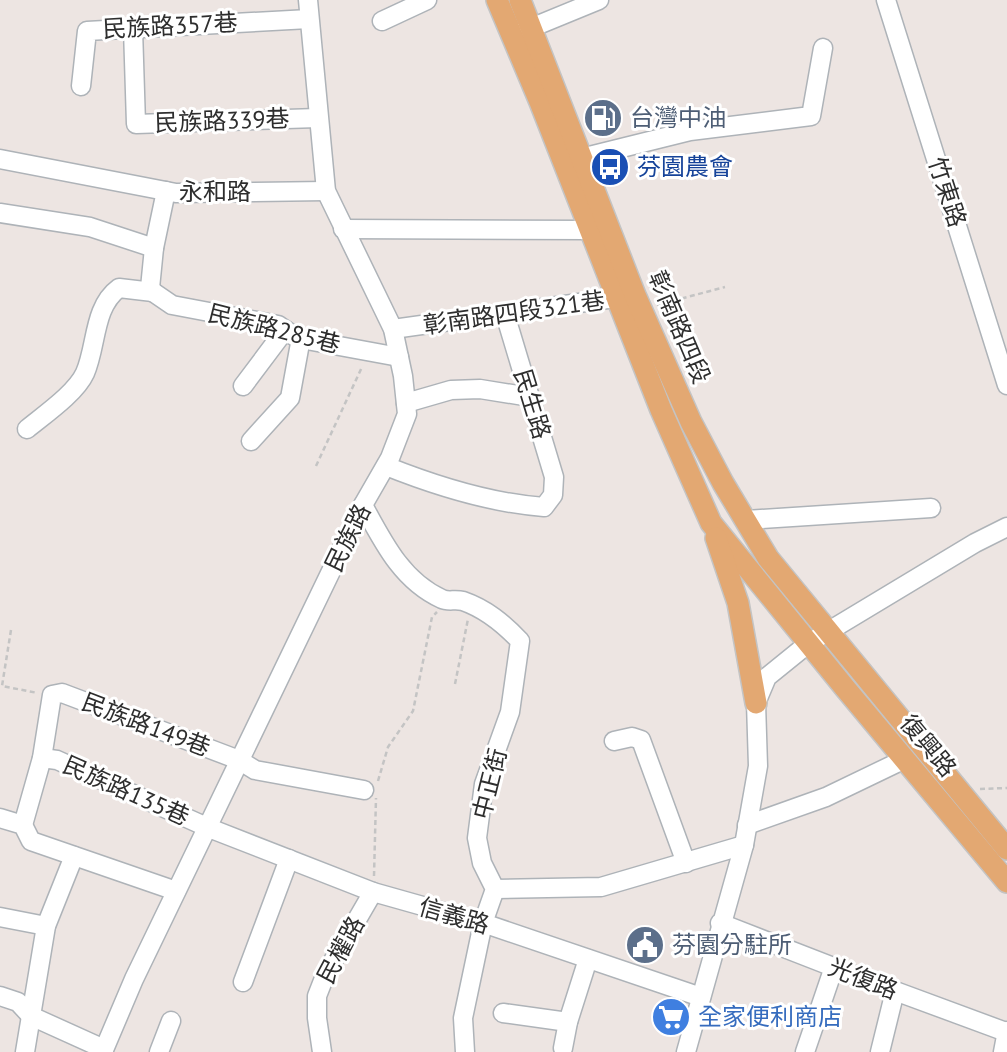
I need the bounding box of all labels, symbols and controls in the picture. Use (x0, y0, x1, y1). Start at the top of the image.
street label: 民族路357巷 (102, 6, 238, 45)
fuel station icon: 台灣中油 (582, 97, 624, 139)
place label: 台灣中油 (630, 102, 726, 133)
street label: 民族路339巷 (154, 103, 290, 138)
bus stop icon: 芬園農會 (589, 146, 631, 188)
place label: 芬園農會 (637, 151, 733, 182)
street label: 竹東路 (922, 153, 973, 231)
street label: 永和路 (179, 176, 251, 207)
street label: 彰南路四段 (642, 266, 717, 388)
street label: 彰南路四段321巷 (421, 284, 607, 341)
street label: 民族路285巷 (205, 297, 343, 360)
street label: 民生路 (507, 365, 558, 443)
street label: 民族路 (318, 499, 377, 577)
street label: 民族路149巷 (77, 686, 215, 763)
street label: 復興路 (893, 708, 963, 783)
street label: 中正街 (466, 745, 513, 823)
street label: 民族路135巷 (58, 749, 194, 832)
street label: 信義路 (415, 891, 493, 940)
street label: 民權路 (310, 911, 371, 989)
public building icon: 芬園分駐所 (624, 924, 666, 966)
place label: 芬園分駐所 (672, 929, 792, 960)
street label: 光復路 (824, 951, 902, 1006)
supermarket icon: 全家便利商店 (650, 996, 692, 1038)
place label: 全家便利商店 (698, 1001, 842, 1032)

